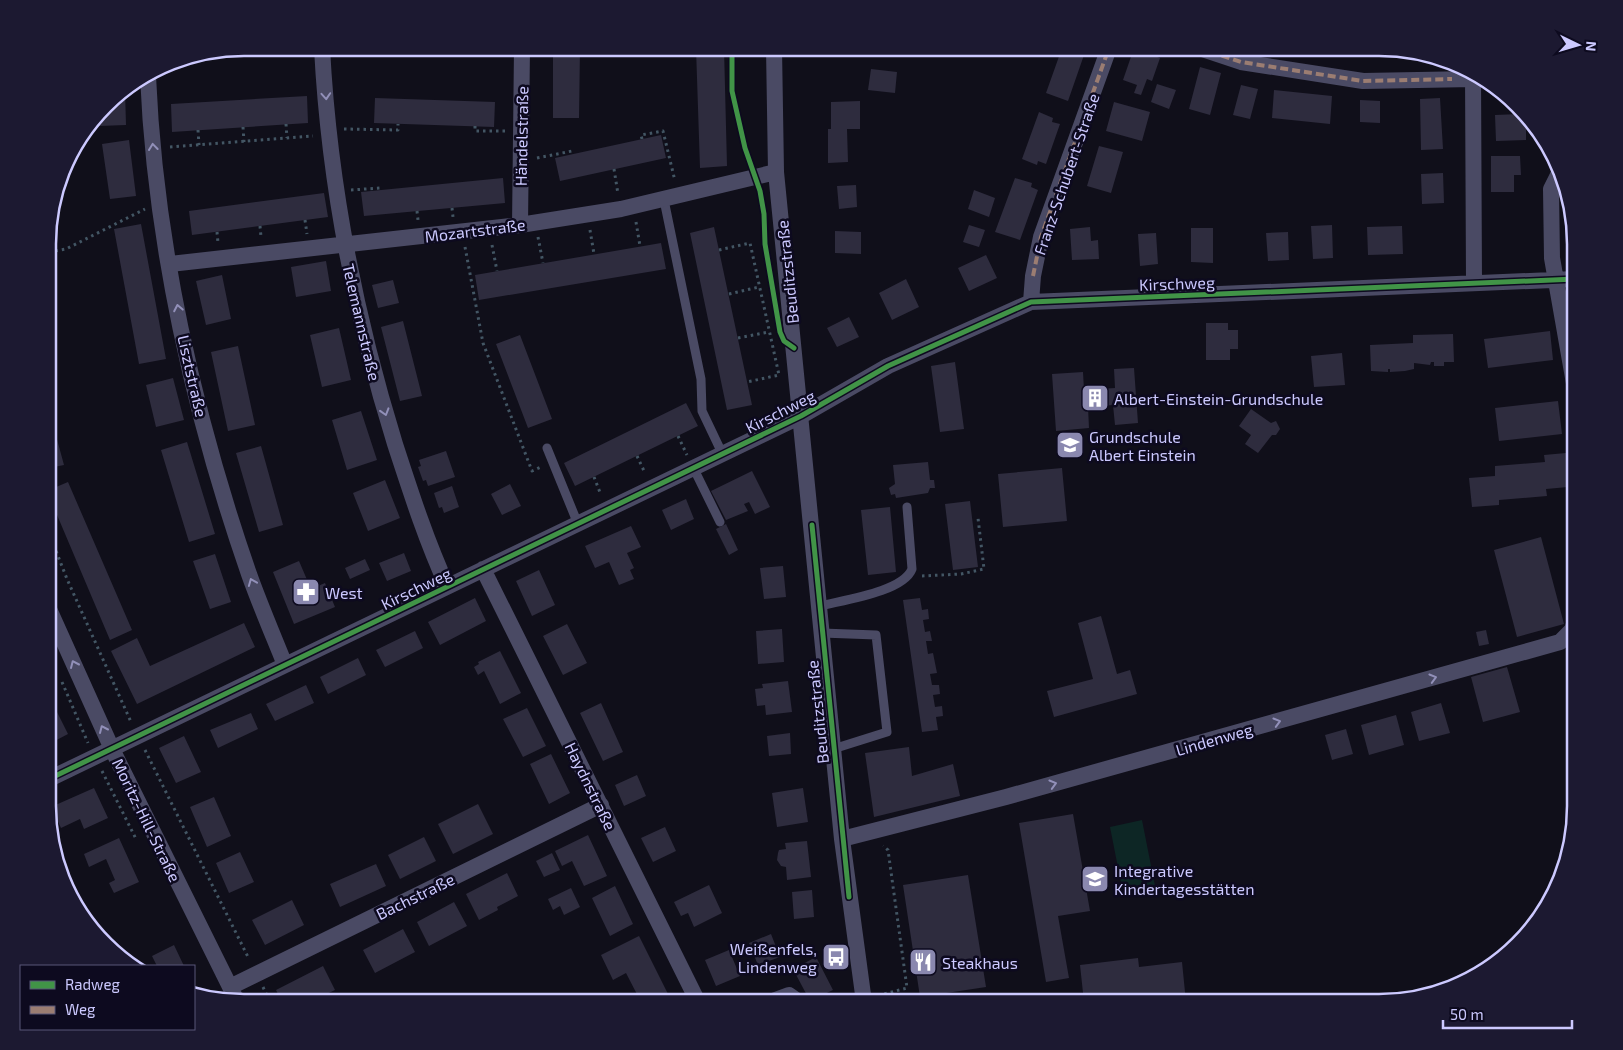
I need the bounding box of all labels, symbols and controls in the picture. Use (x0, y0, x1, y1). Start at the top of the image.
north arrow (1553, 20, 1603, 70)
text: N (1583, 40, 1600, 52)
street label: Händelstraße (511, 86, 531, 186)
street label: Franz-Schubert-Straße (1029, 91, 1103, 257)
one-way arrow (320, 92, 331, 100)
one-way arrow (148, 143, 159, 151)
street label: Mozartstraße (424, 214, 526, 246)
street label: Beuditzstraße (772, 219, 802, 325)
street label: Telemannstraße (339, 262, 385, 382)
street label: Kirschweg (1139, 272, 1215, 294)
one-way arrow (173, 303, 184, 312)
street label: Lisztstraße (174, 333, 212, 419)
building icon: Albert-Einstein-Grundschule (1080, 383, 1110, 413)
street label: Kirschweg (742, 385, 818, 437)
place label: Albert-Einstein-Grundschule (1114, 389, 1323, 408)
one-way arrow (379, 407, 389, 415)
place label: Grundschule Albert Einstein (1089, 427, 1196, 464)
school or university icon: Grundschule Albert Einstein (1055, 430, 1085, 460)
street label: Kirschweg (378, 563, 454, 613)
pharmacy icon: West (291, 577, 321, 607)
one-way arrow (248, 579, 258, 587)
place label: West (325, 583, 363, 602)
street label: Beuditzstraße (802, 659, 832, 765)
one-way arrow (70, 660, 81, 669)
one-way arrow (1429, 673, 1437, 683)
one-way arrow (1272, 717, 1280, 727)
street label: Lindenweg (1173, 719, 1255, 759)
one-way arrow (99, 725, 110, 734)
street label: Haydnstraße (562, 739, 620, 833)
street label: Moritz-Hill-Straße (109, 755, 185, 885)
one-way arrow (1048, 780, 1056, 790)
place label: Integrative Kindertagesstätten (1114, 861, 1254, 898)
school or university icon: Integrative Kindertagesstätten (1080, 864, 1110, 894)
street label: Bachstraße (373, 869, 457, 923)
place label: Weißenfels, Lindenweg (730, 939, 817, 976)
bus stop icon: Weißenfels, Lindenweg (821, 942, 851, 972)
restaurant icon: Steakhaus (908, 947, 938, 977)
place label: Steakhaus (942, 953, 1018, 972)
legend (20, 965, 195, 1030)
text: Radweg (65, 975, 120, 993)
scale bar (1443, 998, 1572, 1030)
text: Weg (65, 1000, 96, 1018)
text: 50 m (1450, 1005, 1484, 1023)

